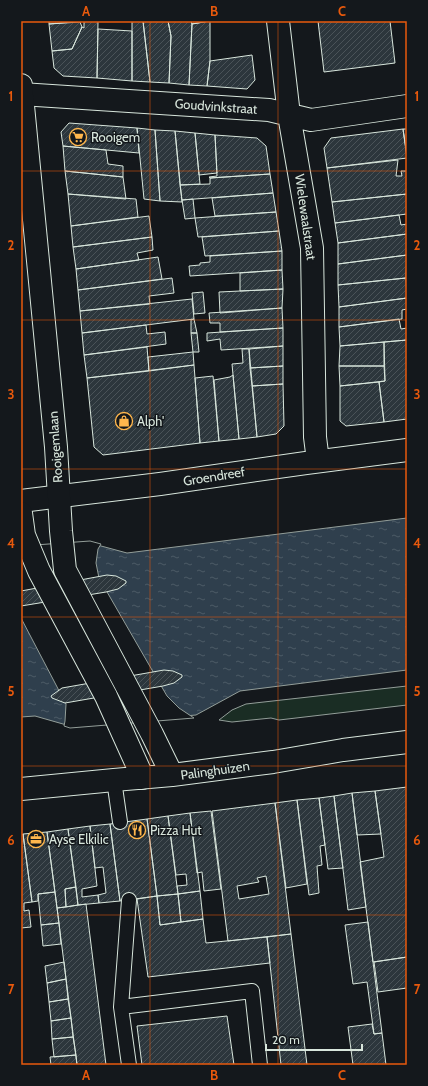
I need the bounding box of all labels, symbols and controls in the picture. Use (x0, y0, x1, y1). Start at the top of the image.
text: A (82, 3, 91, 19)
text: B (210, 3, 218, 19)
text: C (338, 3, 346, 19)
text: 1 (9, 88, 13, 104)
text: 1 (415, 88, 419, 104)
street label: Goudvinkstraat (174, 95, 258, 117)
supermarket icon: Rooigem (68, 127, 88, 147)
place label: Rooigem (91, 129, 140, 145)
street label: Wielewaalstraat (292, 173, 320, 262)
text: 2 (8, 237, 15, 253)
text: 2 (414, 237, 421, 253)
text: 3 (7, 386, 15, 402)
text: 3 (413, 386, 421, 402)
street label: Rooigemlaan (45, 411, 65, 483)
shop icon: Alph' (114, 411, 134, 431)
place label: Alph' (137, 413, 164, 429)
street label: Groendreef (182, 463, 247, 489)
text: 4 (7, 535, 15, 551)
text: 4 (413, 535, 421, 551)
text: 5 (8, 683, 15, 699)
text: 5 (414, 683, 421, 699)
street label: Palinghuizen (179, 757, 251, 783)
restaurant icon: Pizza Hut (127, 820, 147, 840)
place label: Pizza Hut (150, 822, 202, 838)
office icon: Ayse Elkilic (26, 829, 46, 849)
place label: Ayse Elkilic (49, 831, 109, 847)
text: 6 (7, 832, 15, 848)
text: 6 (413, 832, 421, 848)
text: 7 (8, 981, 15, 997)
text: 7 (414, 981, 421, 997)
scale bar (266, 1026, 362, 1052)
text: 20 m (272, 1032, 300, 1047)
text: A (82, 1067, 91, 1083)
text: B (210, 1067, 218, 1083)
text: C (338, 1067, 346, 1083)

